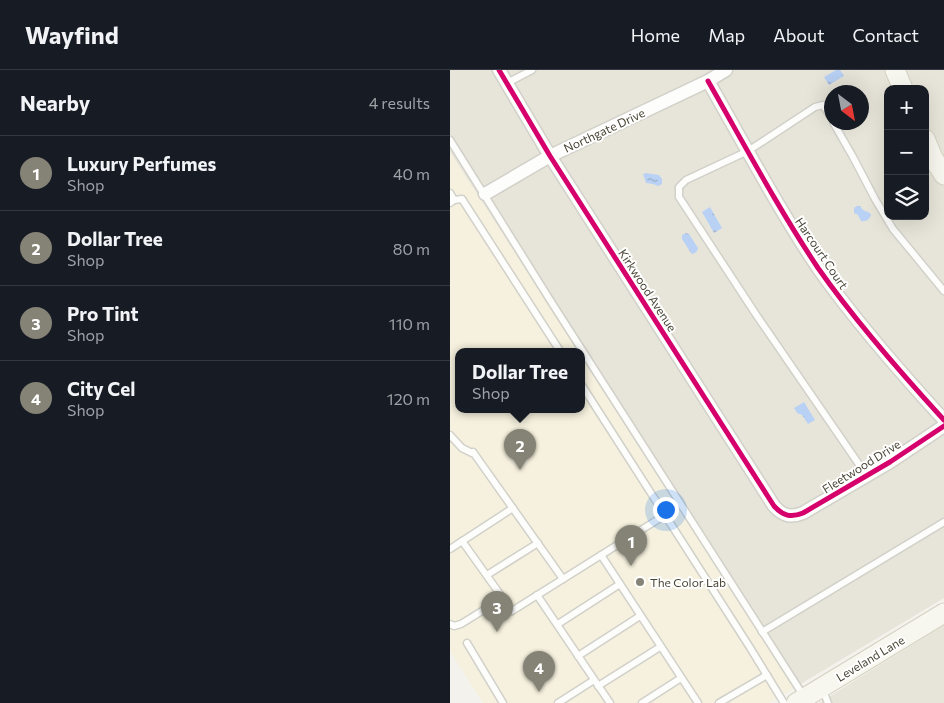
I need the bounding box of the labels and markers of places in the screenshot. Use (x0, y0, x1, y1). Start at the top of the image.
pin: 2 (504, 429, 536, 470)
pin: 1 (615, 525, 647, 566)
place label: The Color Lab (650, 575, 726, 589)
marker: The Color Lab (634, 576, 646, 588)
pin: 3 (481, 591, 513, 632)
pin: 4 (523, 651, 555, 692)

